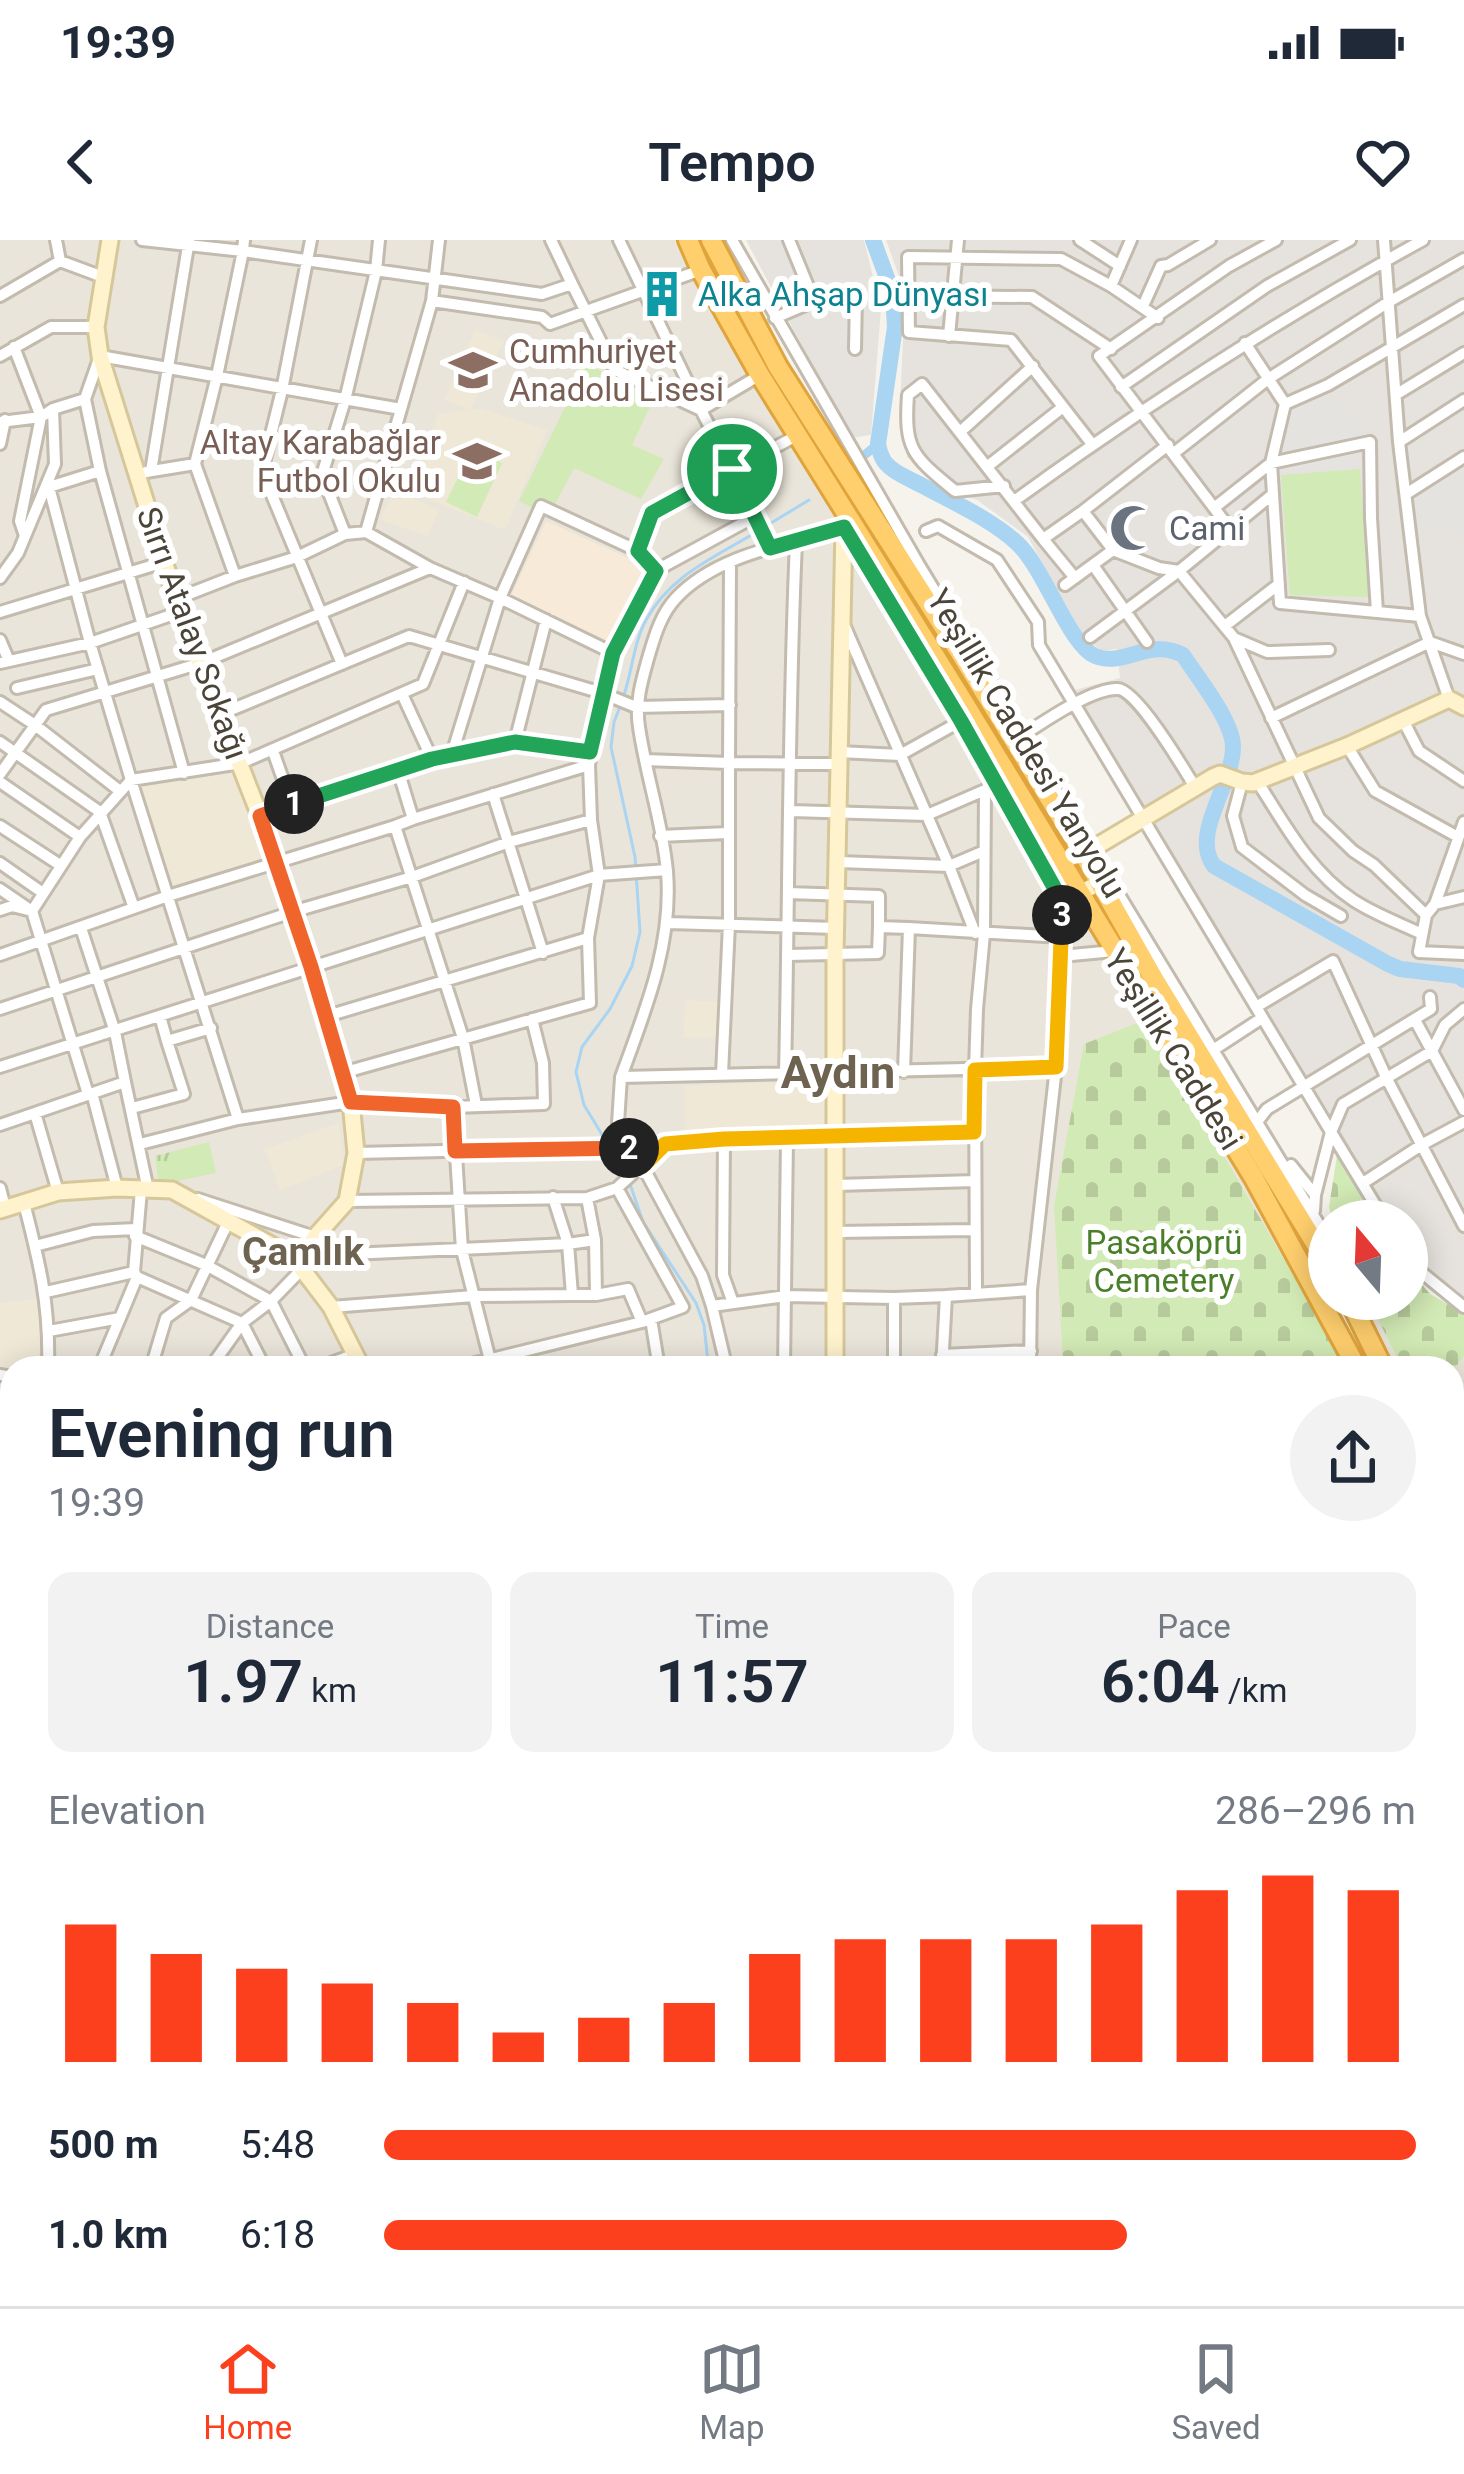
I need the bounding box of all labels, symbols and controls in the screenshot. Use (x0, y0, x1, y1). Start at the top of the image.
text: 19:39 (60, 16, 176, 69)
icon: back (48, 129, 114, 195)
icon: heart (1350, 129, 1416, 195)
text: Tempo (648, 131, 816, 194)
building icon: Alka Ahşap Dünyası (637, 269, 687, 319)
place label: Alka Ahşap Dünyası (698, 275, 988, 314)
place label: Cumhuriyet Anadolu Lisesi (509, 332, 724, 409)
school or university icon: Cumhuriyet Anadolu Lisesi (448, 345, 498, 395)
pin (681, 418, 783, 520)
place label: Altay Karabağlar Futbol Okulu (200, 423, 441, 500)
school or university icon: Altay Karabağlar Futbol Okulu (452, 436, 502, 486)
icon: arrive (699, 436, 765, 502)
street label: Sırrı Atalay Sokağı (129, 502, 256, 765)
mosque icon: Cami (1108, 503, 1158, 553)
place label: Cami (1169, 509, 1245, 548)
street label: Yeşillik Caddesi Yanyolu (919, 582, 1134, 905)
pin: 1 (264, 774, 324, 834)
text: 1 (285, 784, 303, 823)
pin: 3 (1032, 885, 1092, 945)
text: 3 (1053, 895, 1071, 934)
street label: Yeşillik Caddesi (1096, 942, 1251, 1157)
district label: Aydın (781, 1046, 895, 1099)
pin: 2 (599, 1118, 659, 1178)
text: 2 (620, 1128, 638, 1167)
north arrow (1308, 1200, 1428, 1320)
map controls (1308, 1200, 1428, 1320)
park label: Pasaköprü Cemetery (1085, 1223, 1243, 1300)
district label: Çamlık (242, 1229, 365, 1275)
button: share (1290, 1395, 1416, 1521)
text: Evening run (48, 1396, 395, 1473)
text: 19:39 (48, 1480, 145, 1526)
text: Distance (206, 1607, 334, 1646)
text: Time (695, 1607, 769, 1646)
text: Pace (1157, 1607, 1231, 1646)
text: 1.97 (183, 1646, 303, 1717)
text: 11:57 (655, 1646, 809, 1717)
text: 6:04 (1101, 1646, 1220, 1717)
text: km (303, 1671, 357, 1710)
text: /km (1220, 1671, 1287, 1710)
text: Elevation (48, 1788, 206, 1834)
text: 286–296 m (1215, 1788, 1416, 1834)
text: 500 m (48, 2122, 159, 2168)
text: 5:48 (240, 2122, 315, 2168)
text: 1.0 km (48, 2212, 168, 2258)
text: 6:18 (240, 2212, 315, 2258)
tab: Home (203, 2336, 292, 2447)
tab: Map (699, 2336, 765, 2447)
tab: Saved (1171, 2336, 1261, 2447)

